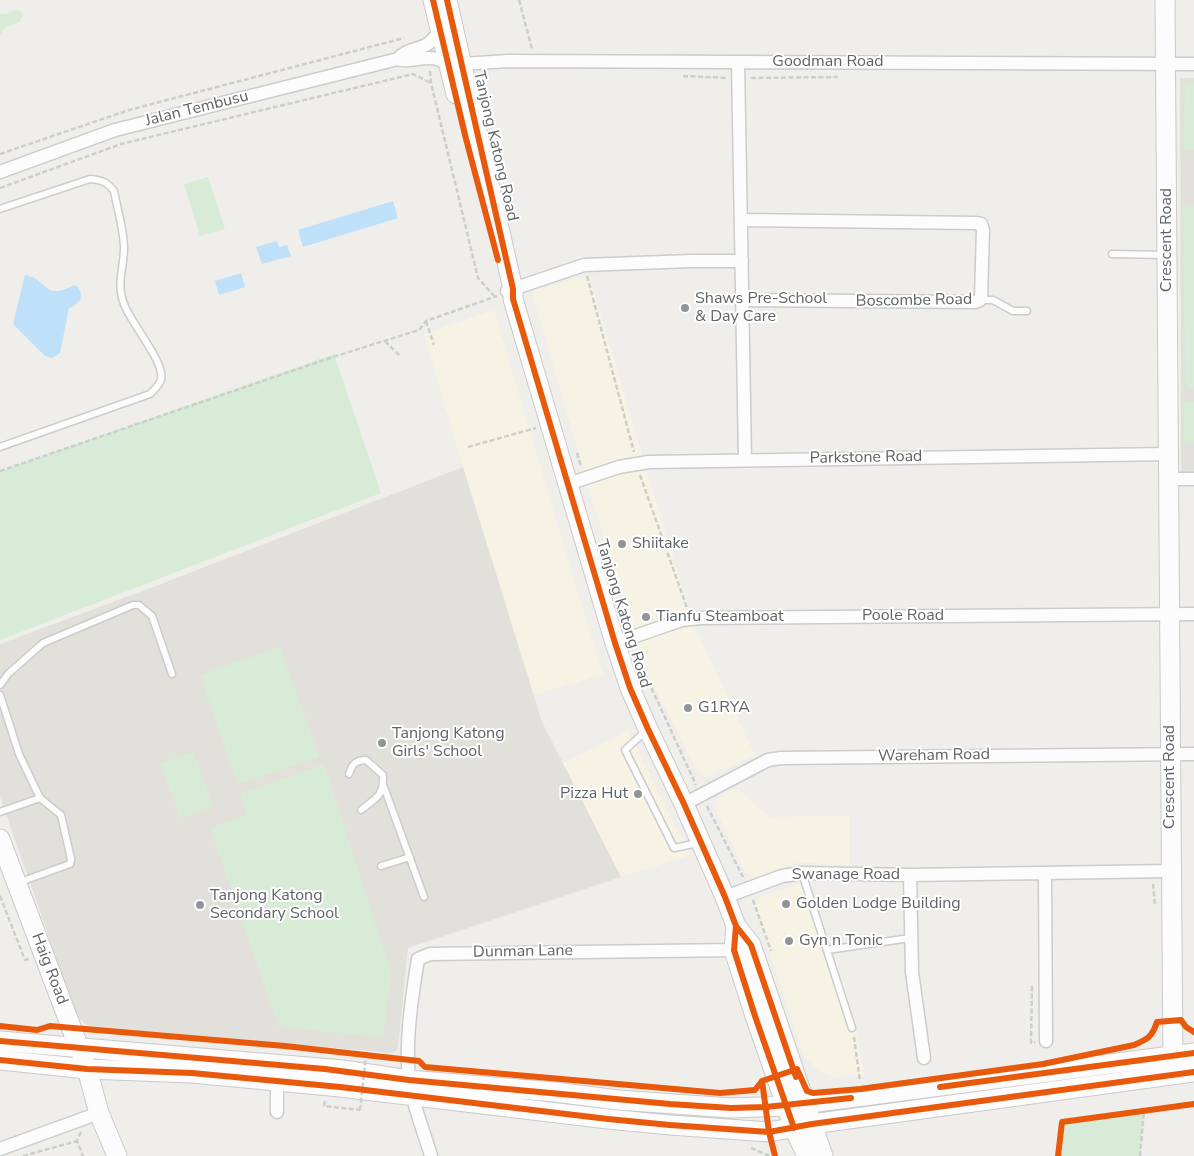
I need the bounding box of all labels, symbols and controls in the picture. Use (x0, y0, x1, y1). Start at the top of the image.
street label: Goodman Road (772, 52, 884, 72)
street label: Tanjong Katong Road (468, 69, 522, 223)
street label: Jalan Tembusu (143, 87, 251, 131)
street label: Crescent Road (1157, 188, 1177, 292)
place label: Shaws Pre-School & Day Care (695, 289, 827, 327)
street label: Boscombe Road (856, 290, 972, 312)
marker: Shaws Pre-School & Day Care (679, 302, 691, 314)
street label: Parkstone Road (809, 447, 923, 469)
place label: Shiitake (632, 534, 689, 554)
street label: Tanjong Katong Road (591, 538, 655, 690)
marker: Shiitake (616, 538, 628, 550)
street label: Poole Road (862, 606, 944, 626)
place label: Tianfu Steamboat (656, 607, 784, 627)
marker: Tianfu Steamboat (640, 611, 652, 623)
place label: G1RYA (698, 698, 750, 718)
marker: G1RYA (682, 702, 694, 714)
place label: Tanjong Katong Girls' School (392, 724, 505, 762)
street label: Crescent Road (1160, 725, 1180, 829)
marker: Tanjong Katong Girls' School (376, 737, 388, 749)
street label: Wareham Road (878, 745, 990, 767)
place label: Pizza Hut (560, 784, 628, 804)
marker: Pizza Hut (632, 788, 644, 800)
street label: Swanage Road (792, 865, 900, 885)
place label: Tanjong Katong Secondary School (210, 886, 339, 924)
place label: Golden Lodge Building (796, 894, 961, 914)
marker: Golden Lodge Building (780, 898, 792, 910)
marker: Tanjong Katong Secondary School (194, 899, 206, 911)
street label: Haig Road (27, 931, 71, 1007)
place label: Gyn n Tonic (799, 931, 883, 951)
marker: Gyn n Tonic (783, 935, 795, 947)
street label: Dunman Lane (473, 942, 573, 962)

